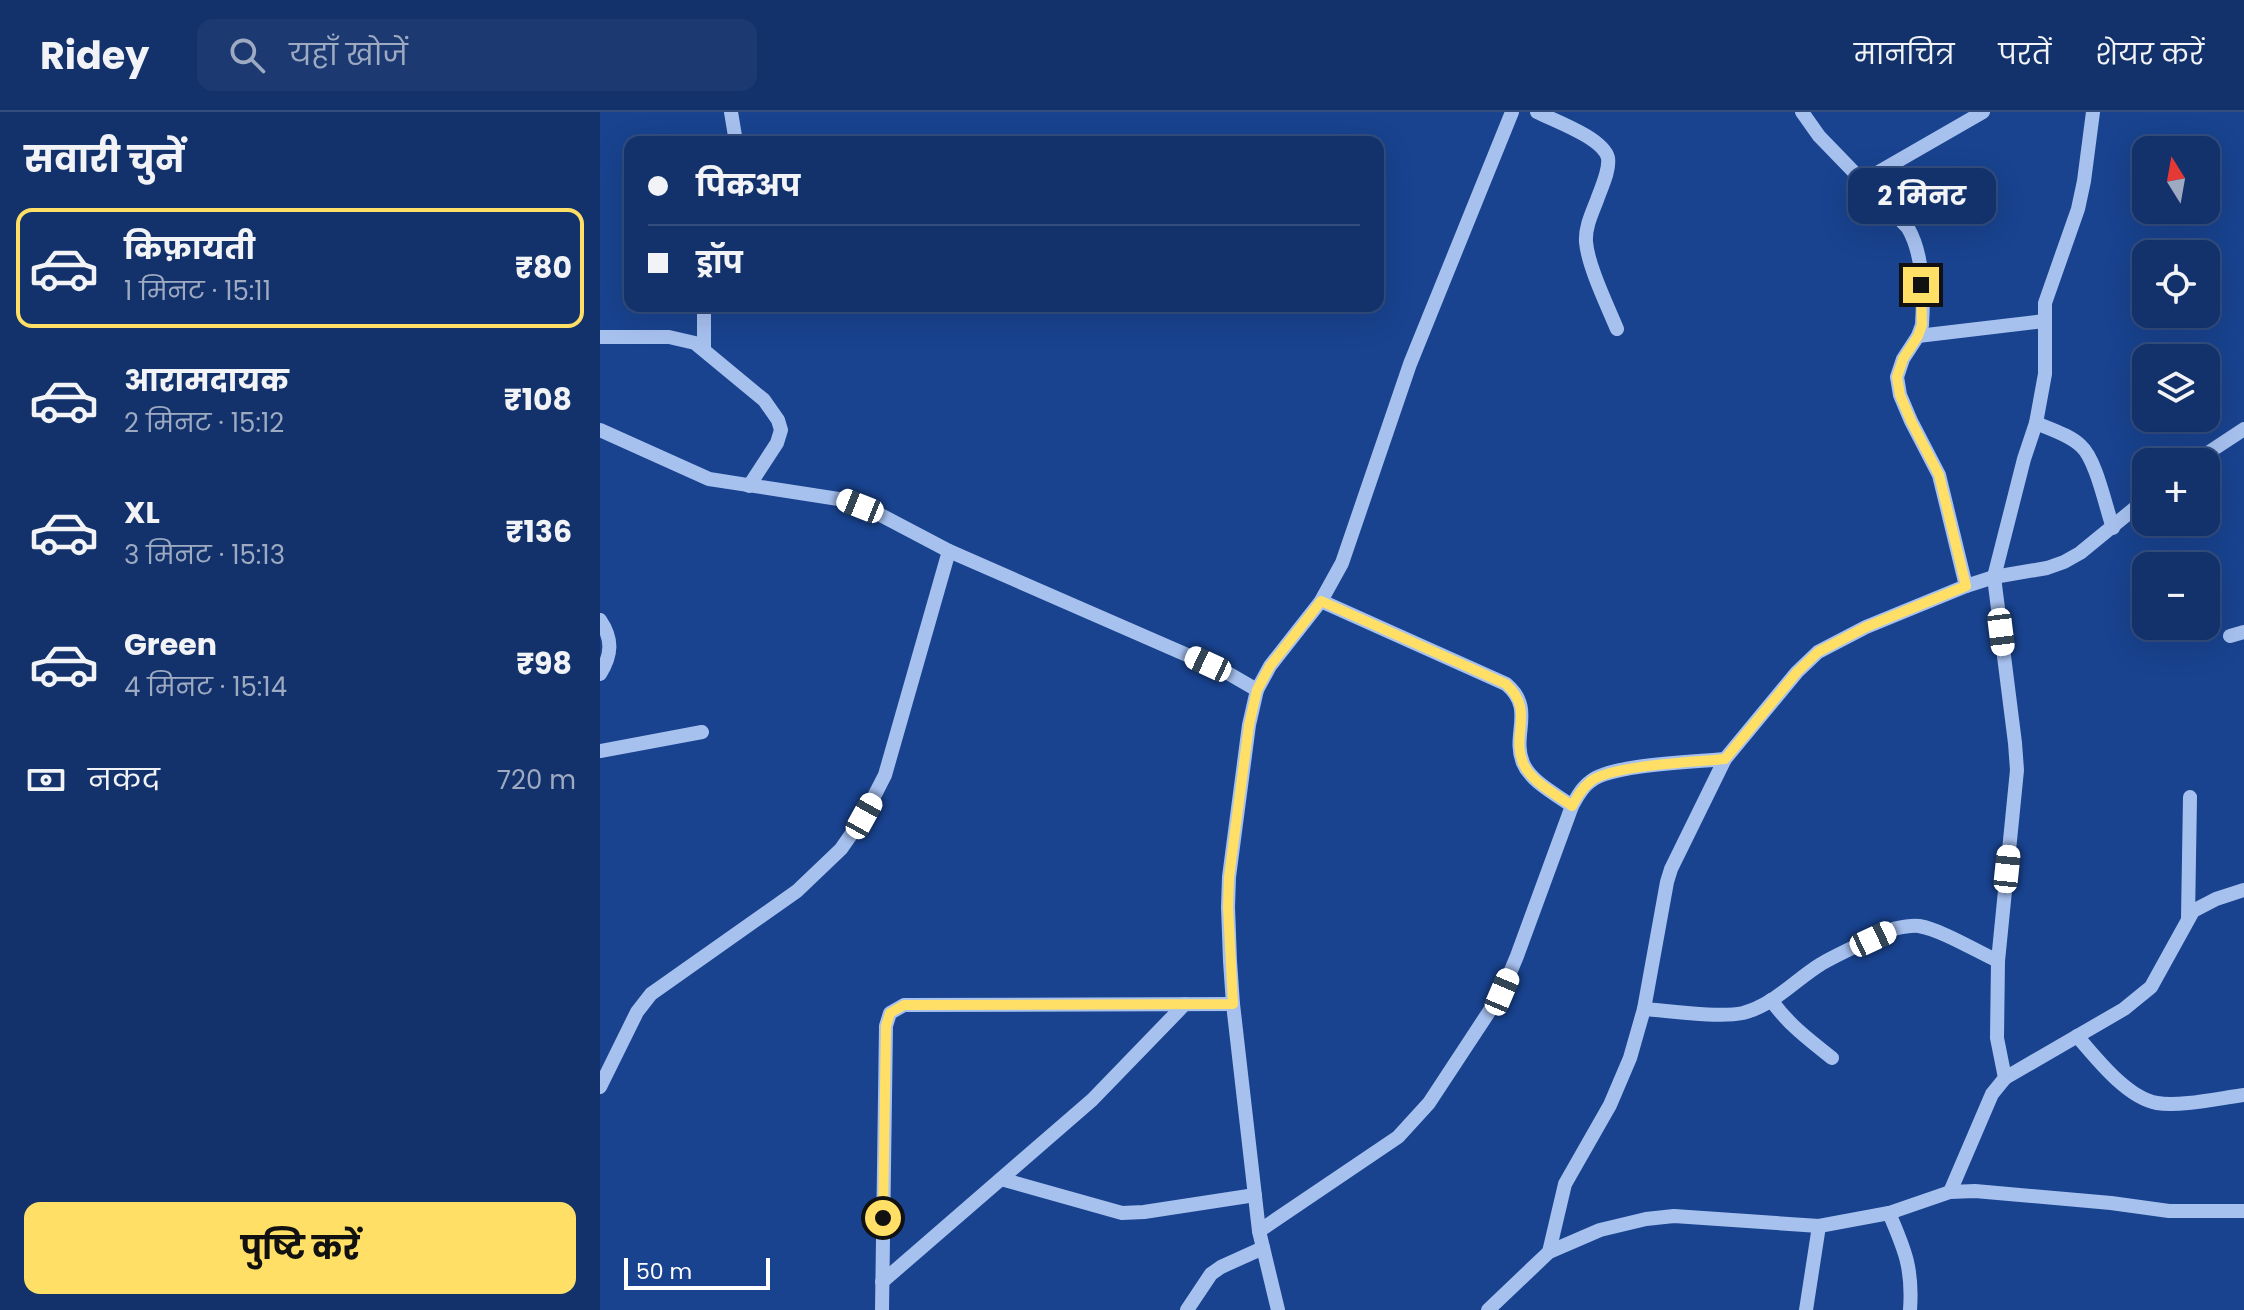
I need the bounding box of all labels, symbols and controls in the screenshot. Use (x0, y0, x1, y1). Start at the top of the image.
search box (197, 19, 757, 91)
text: Ridey (40, 29, 149, 82)
icon: search (225, 33, 269, 77)
text: यहाँ खोजें (289, 33, 408, 76)
text: मानचित्र (1854, 35, 1955, 74)
text: परतें (1999, 35, 2051, 74)
text: शेयर करें (2095, 35, 2204, 74)
text: सवारी चुनें (24, 134, 184, 185)
north arrow (2132, 136, 2220, 224)
map controls (2132, 136, 2220, 640)
text: पिकअप (696, 164, 800, 207)
callout: 2 मिनट (1847, 169, 1995, 225)
text: 2 मिनट (1878, 178, 1966, 214)
text: किफ़ायती (124, 227, 255, 270)
icon: car (28, 232, 100, 304)
button: locate (2132, 240, 2220, 328)
text: ड्रॉप (696, 241, 743, 284)
text: ₹80 (515, 246, 572, 289)
route end (1903, 267, 1939, 303)
text: 1 मिनट · 15:11 (124, 273, 271, 309)
button: layers (2132, 344, 2220, 432)
text: आरामदायक (124, 359, 289, 402)
icon: car (28, 364, 100, 436)
text: ₹108 (504, 378, 572, 421)
text: 2 मिनट · 15:12 (124, 405, 284, 441)
button: + (2132, 448, 2220, 536)
car (833, 486, 887, 526)
text: XL (124, 491, 160, 534)
icon: car (28, 496, 100, 568)
text: ₹136 (506, 510, 572, 553)
text: 3 मिनट · 15:13 (124, 537, 285, 573)
button: − (2132, 552, 2220, 640)
car (1986, 607, 2016, 657)
text: Green (124, 623, 217, 666)
icon: car (28, 628, 100, 700)
text: ₹98 (516, 642, 572, 685)
car (1181, 643, 1235, 685)
text: 4 मिनट · 15:14 (124, 669, 287, 705)
icon: cash (24, 758, 68, 802)
text: नकद (88, 758, 160, 801)
text: 720 m (497, 762, 576, 798)
car (842, 789, 886, 843)
car (1993, 844, 2021, 894)
car (1846, 918, 1900, 960)
car (1482, 965, 1522, 1019)
route start (865, 1200, 901, 1236)
button: पुष्टि करें (24, 1202, 576, 1294)
scale bar (624, 1254, 770, 1290)
text: 50 m (636, 1256, 692, 1287)

